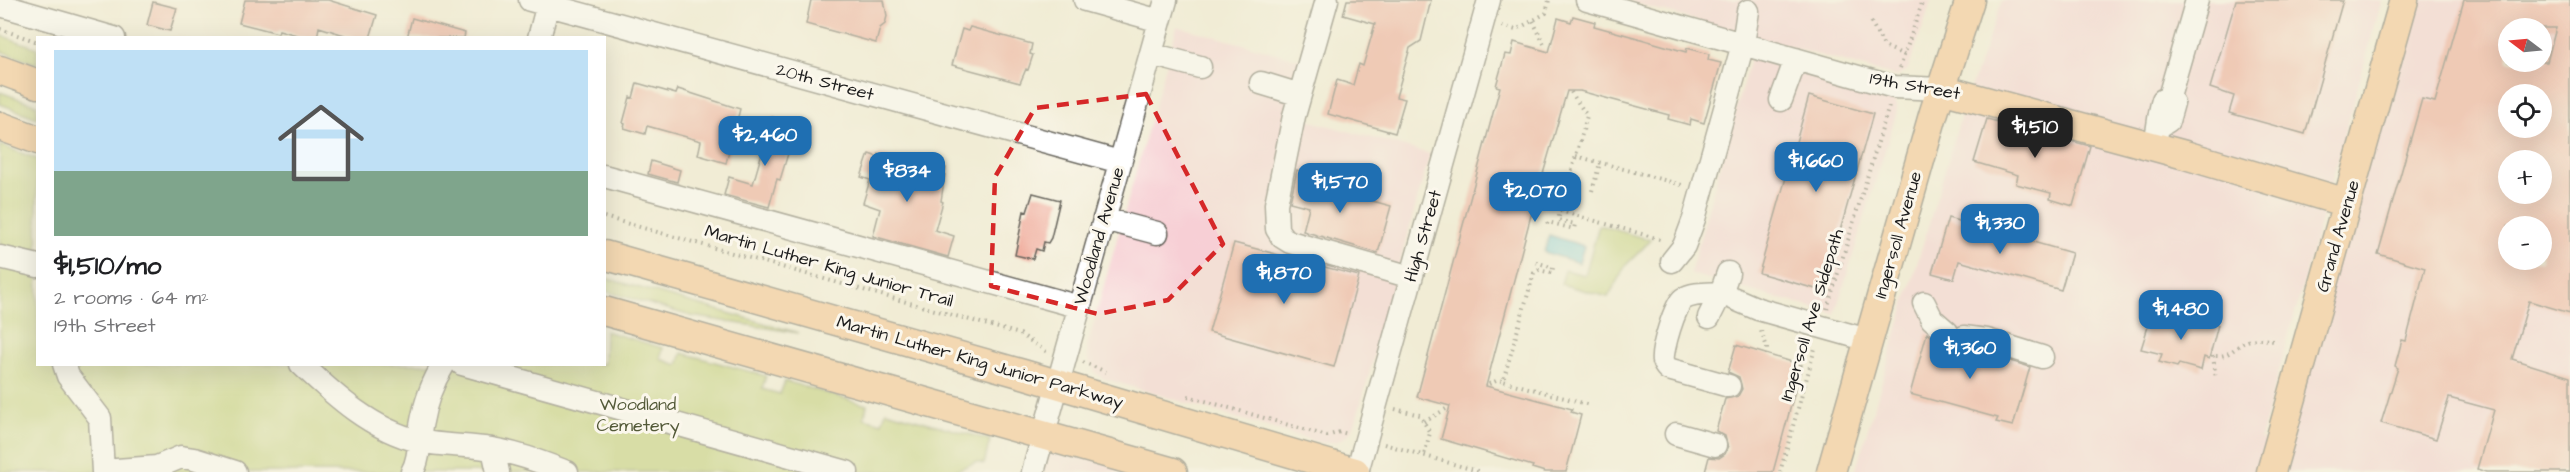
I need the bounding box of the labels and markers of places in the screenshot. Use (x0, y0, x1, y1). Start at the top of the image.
pin: $1,510 (1986, 108, 2084, 159)
pin: $2,460 (716, 116, 814, 167)
pin: $1,660 (1767, 142, 1865, 193)
pin: $834 (871, 152, 943, 203)
pin: $1,570 (1291, 163, 1389, 214)
pin: $2,070 (1486, 172, 1584, 223)
pin: $1,330 (1951, 204, 2049, 255)
pin: $1,870 (1235, 254, 1333, 305)
pin: $1,480 (2132, 290, 2230, 341)
pin: $1,360 (1921, 329, 2019, 380)

